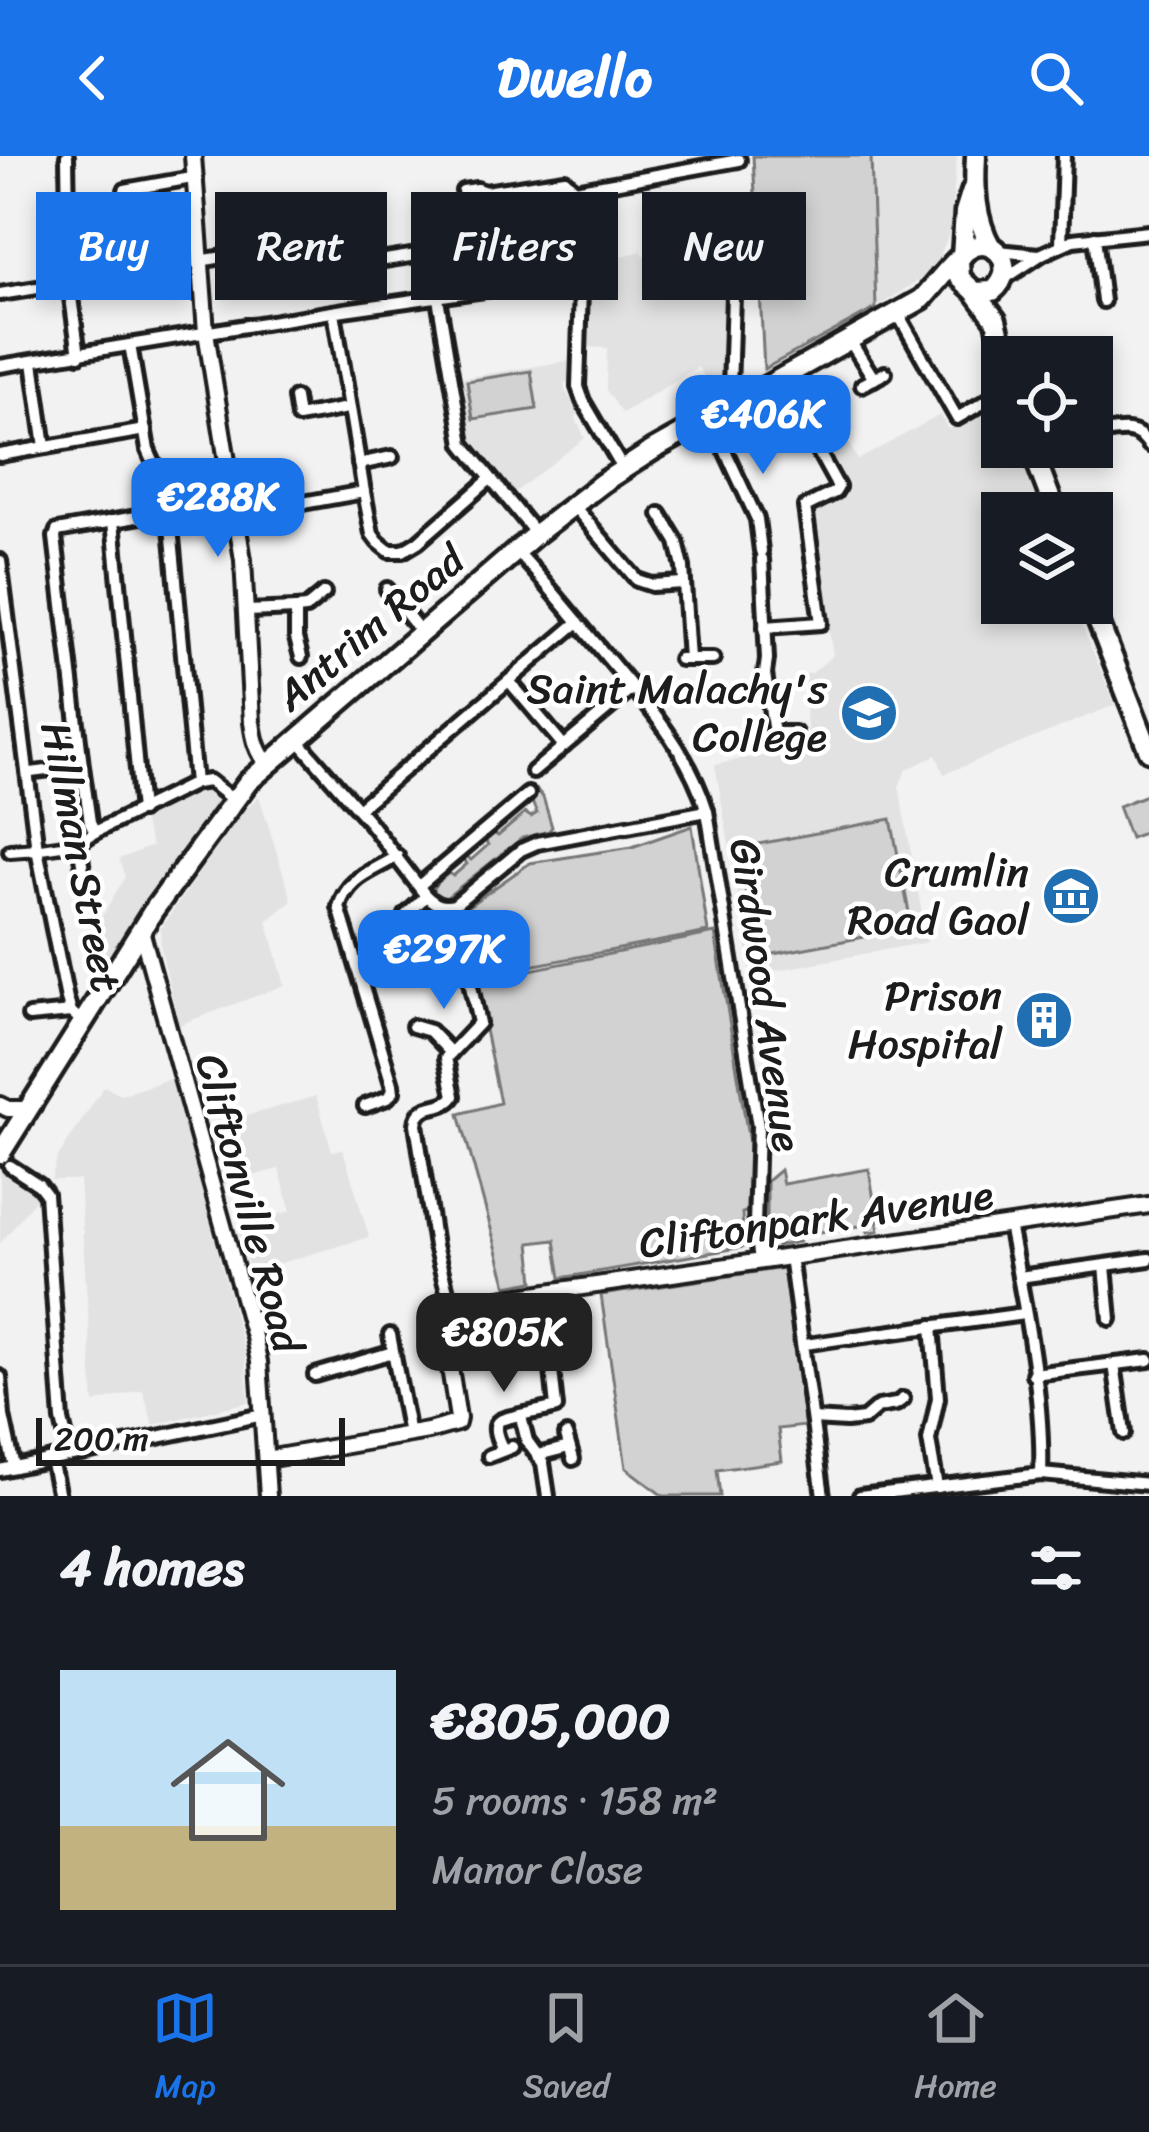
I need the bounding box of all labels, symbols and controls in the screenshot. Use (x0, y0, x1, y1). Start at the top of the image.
text: Dwello (497, 30, 652, 126)
icon: back (60, 45, 126, 111)
icon: search (1023, 45, 1089, 111)
chip: Buy (36, 192, 191, 300)
chip: Rent (215, 192, 387, 300)
chip: Filters (411, 192, 618, 300)
chip: New (642, 192, 806, 300)
map controls (981, 336, 1113, 624)
button: locate (981, 336, 1113, 468)
pin: €406K (679, 375, 847, 477)
text: €406K (703, 379, 823, 448)
pin: €288K (134, 458, 302, 560)
text: €288K (158, 462, 278, 531)
button: layers (981, 492, 1113, 624)
street label: Antrim Road (257, 524, 484, 731)
place label: Saint Malachy's College (526, 652, 828, 774)
school or university icon: Saint Malachy's College (838, 682, 900, 744)
street label: Hillman Street (19, 715, 143, 999)
street label: Girdwood Avenue (707, 834, 825, 1156)
place label: Crumlin Road Gaol (847, 835, 1030, 957)
museum icon: Crumlin Road Gaol (1040, 865, 1102, 927)
pin: €297K (360, 910, 528, 1012)
text: €297K (385, 914, 503, 983)
place label: Prison Hospital (848, 959, 1003, 1081)
building icon: Prison Hospital (1013, 989, 1075, 1051)
street label: Cliftonville Road (174, 1045, 325, 1363)
street label: Cliftonpark Avenue (634, 1158, 998, 1280)
pin: €805K (420, 1293, 588, 1395)
text: €805K (443, 1297, 565, 1366)
text: 200 m (54, 1410, 149, 1468)
scale bar (36, 1412, 345, 1465)
text: 4 homes (60, 1523, 244, 1613)
icon: filters (1023, 1535, 1089, 1601)
text: €805,000 (432, 1676, 670, 1766)
icon: home (156, 1718, 300, 1862)
text: 5 rooms · 158 m² (432, 1766, 718, 1835)
text: Manor Close (432, 1835, 643, 1904)
tab: Map (152, 1985, 218, 2115)
tab: Saved (523, 1985, 610, 2115)
tab: Home (914, 1985, 997, 2115)

